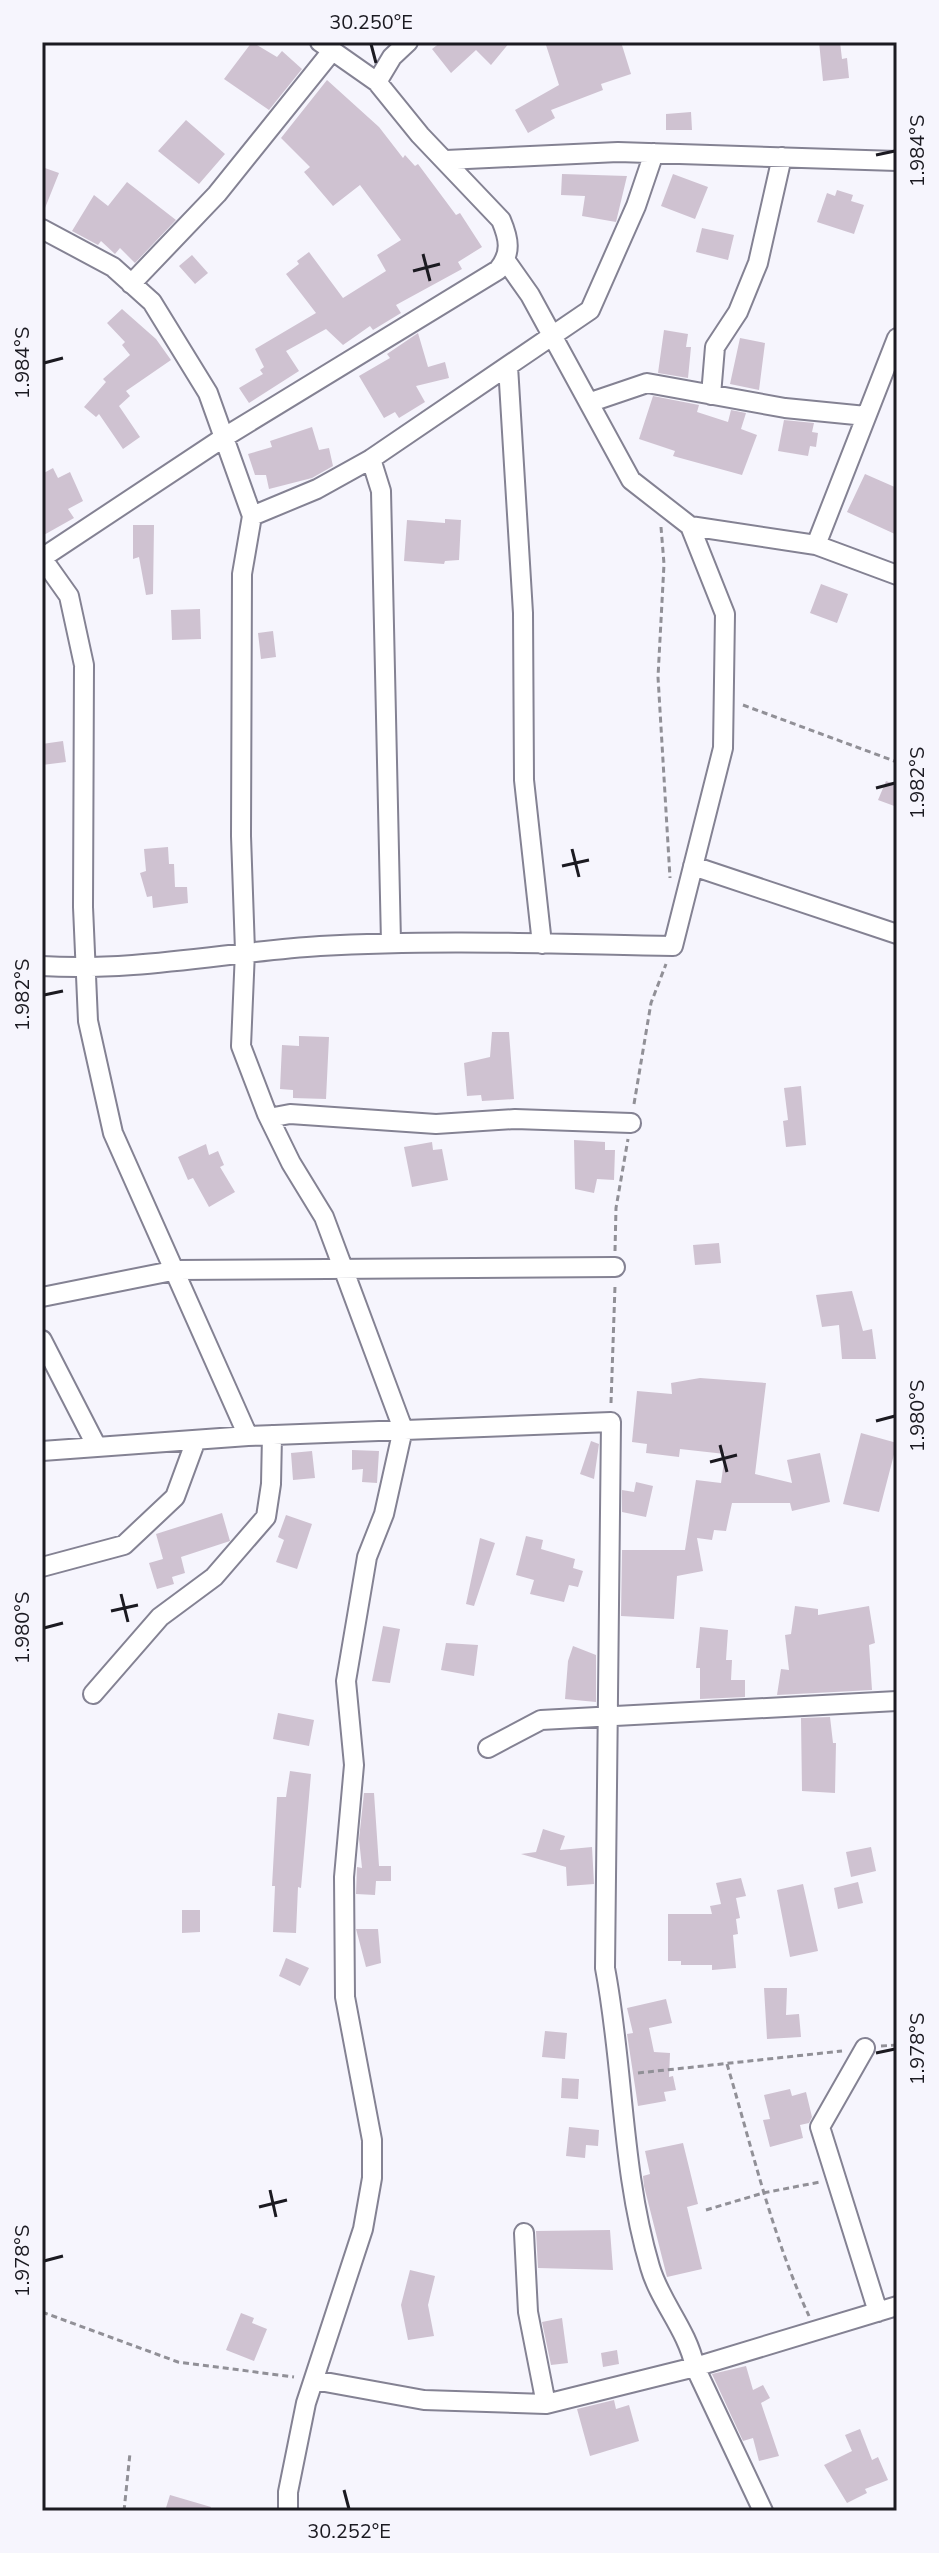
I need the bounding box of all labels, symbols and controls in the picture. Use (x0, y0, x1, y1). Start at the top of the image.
text: 30.250°E (329, 9, 413, 36)
text: 1.984°S (904, 115, 931, 187)
text: 1.984°S (9, 327, 36, 399)
text: 1.982°S (904, 747, 931, 819)
text: 1.982°S (9, 959, 36, 1031)
text: 1.980°S (904, 1380, 931, 1452)
text: 1.980°S (9, 1592, 36, 1664)
text: 1.978°S (904, 2013, 931, 2085)
text: 1.978°S (9, 2225, 36, 2297)
text: 30.252°E (307, 2518, 391, 2545)

